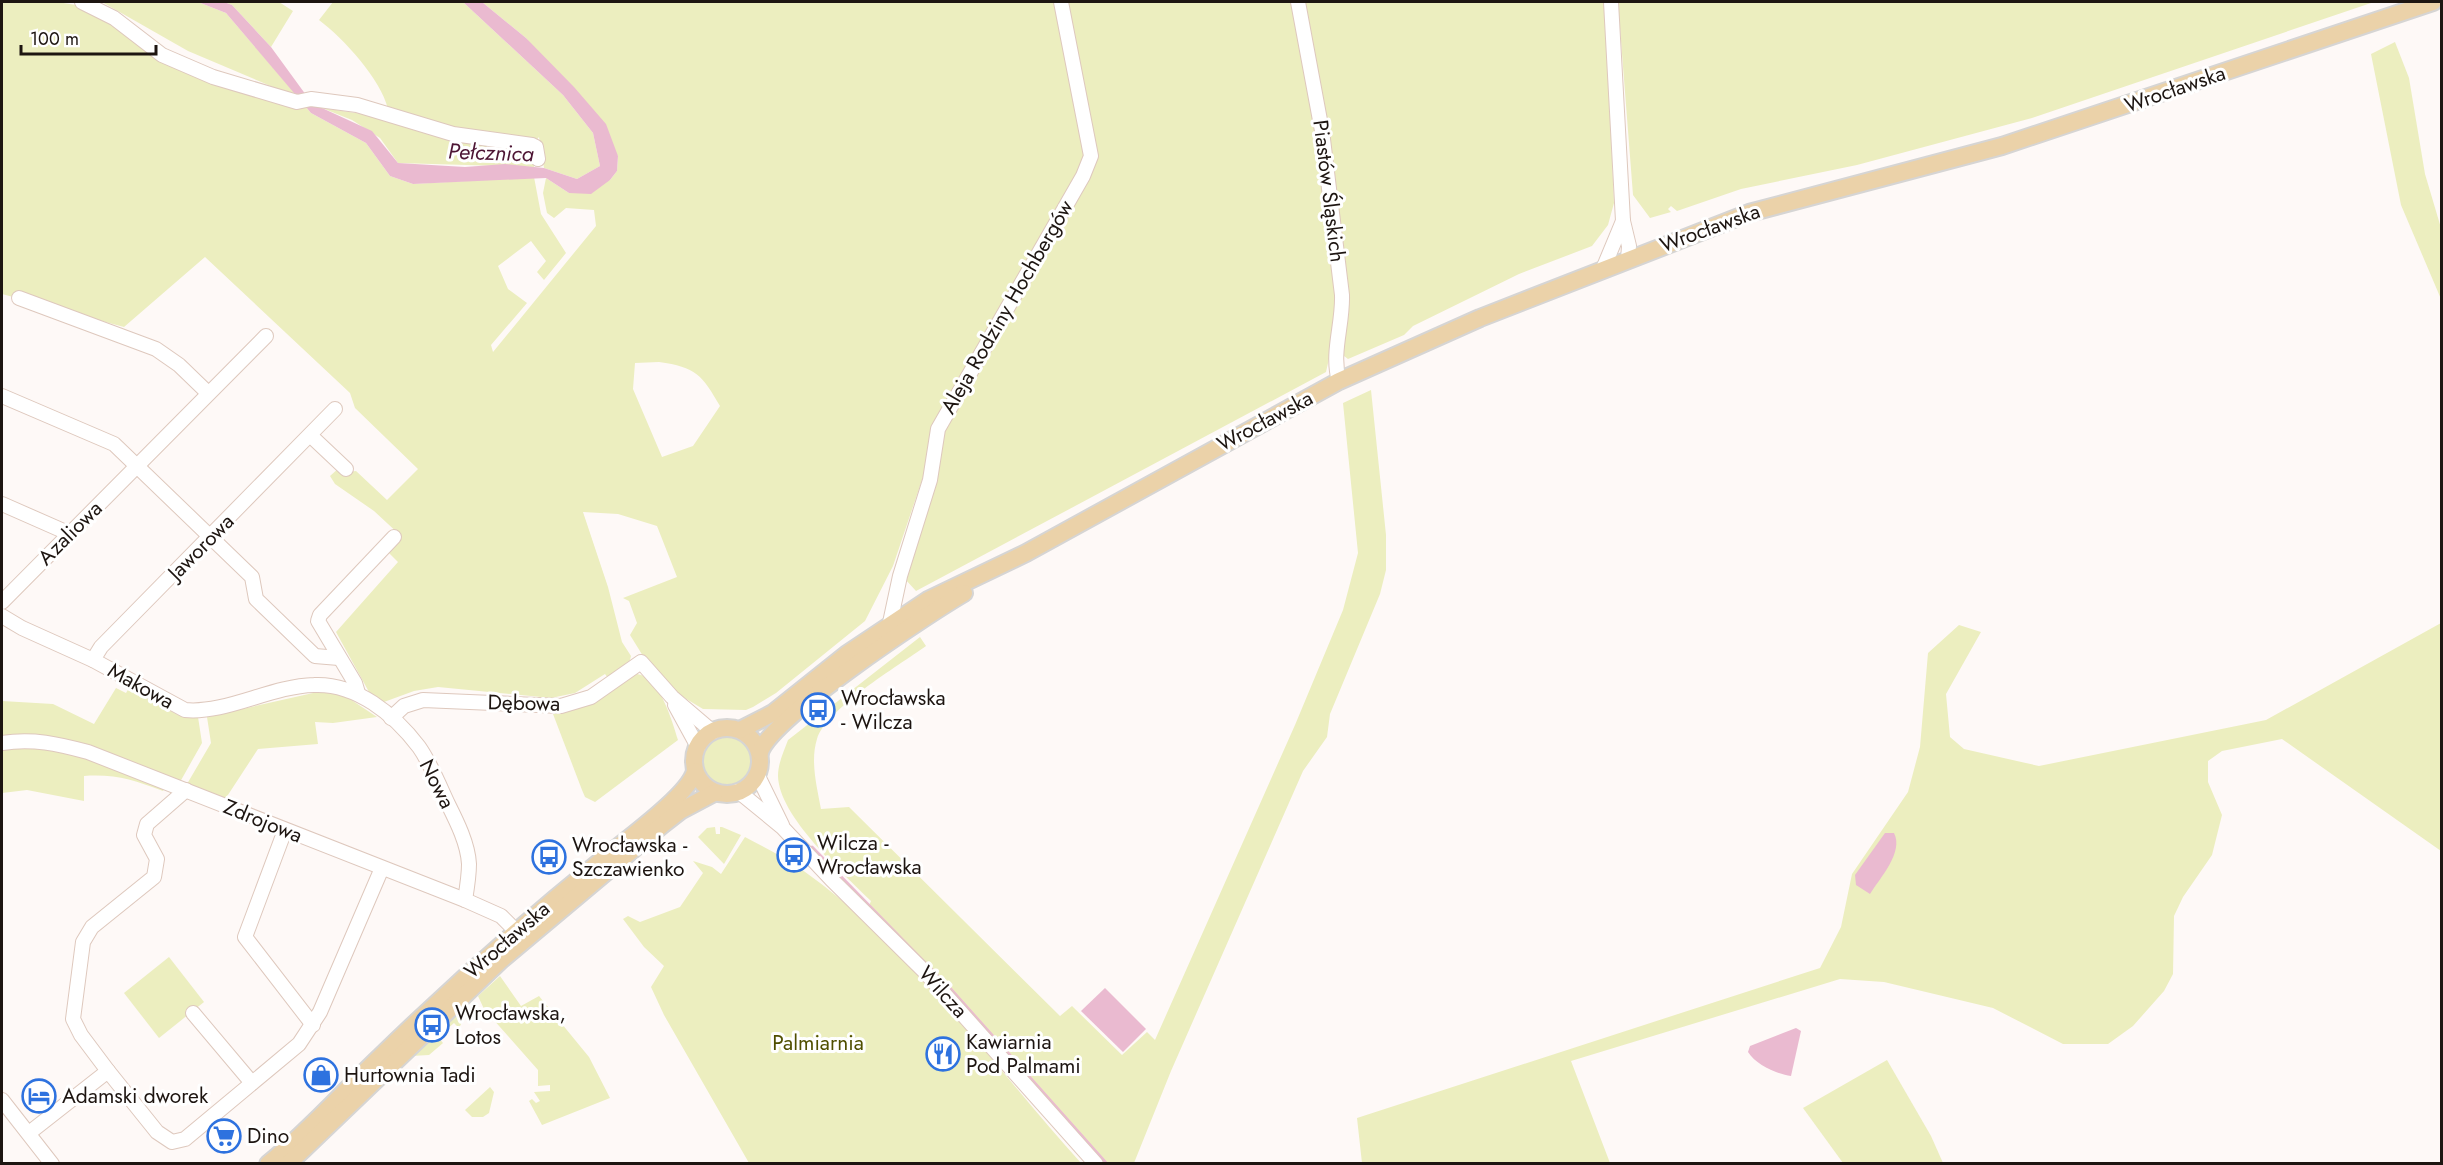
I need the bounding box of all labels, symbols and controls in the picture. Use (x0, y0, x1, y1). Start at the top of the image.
scale bar (21, 18, 156, 56)
text: 100 m (30, 26, 79, 52)
street label: Wrocławska (2121, 58, 2229, 120)
street label: Piastów Śląskich (1305, 118, 1353, 264)
water label: Pełcznica (447, 135, 535, 169)
street label: Aleja Rodziny Hochbergów (933, 194, 1081, 420)
street label: Wrocławska (1656, 196, 1764, 260)
street label: Wrocławska (1212, 383, 1318, 459)
street label: Azaliowa (31, 494, 109, 572)
street label: Jaworowa (159, 507, 241, 589)
street label: Makowa (102, 656, 180, 716)
place label: Wrocławska - Wilcza (841, 683, 946, 737)
street label: Dębowa (487, 687, 561, 719)
bus stop icon: Wrocławska - Wilcza (800, 692, 836, 728)
street label: Nowa (412, 754, 462, 814)
street label: Zdrojowa (219, 792, 307, 850)
place label: Wilcza - Wrocławska (817, 828, 922, 882)
place label: Wrocławska - Szczawienko (572, 830, 688, 884)
bus stop icon: Wilcza - Wrocławska (776, 837, 812, 873)
bus stop icon: Wrocławska - Szczawienko (531, 839, 567, 875)
street label: Wrocławska (458, 894, 556, 986)
street label: Wilcza (911, 959, 975, 1025)
place label: Wrocławska, Lotos (455, 998, 566, 1052)
bus stop icon: Wrocławska, Lotos (414, 1007, 450, 1043)
place label: Kawiarnia Pod Palmami (966, 1027, 1081, 1081)
park label: Palmiarnia (772, 1028, 864, 1058)
restaurant icon: Kawiarnia Pod Palmami (925, 1036, 961, 1072)
shop icon: Hurtownia Tadi (303, 1057, 339, 1093)
place label: Hurtownia Tadi (344, 1060, 476, 1090)
hotel icon: Adamski dworek (21, 1078, 57, 1114)
place label: Adamski dworek (62, 1081, 209, 1111)
supermarket icon: Dino (206, 1118, 242, 1154)
place label: Dino (247, 1121, 289, 1151)

